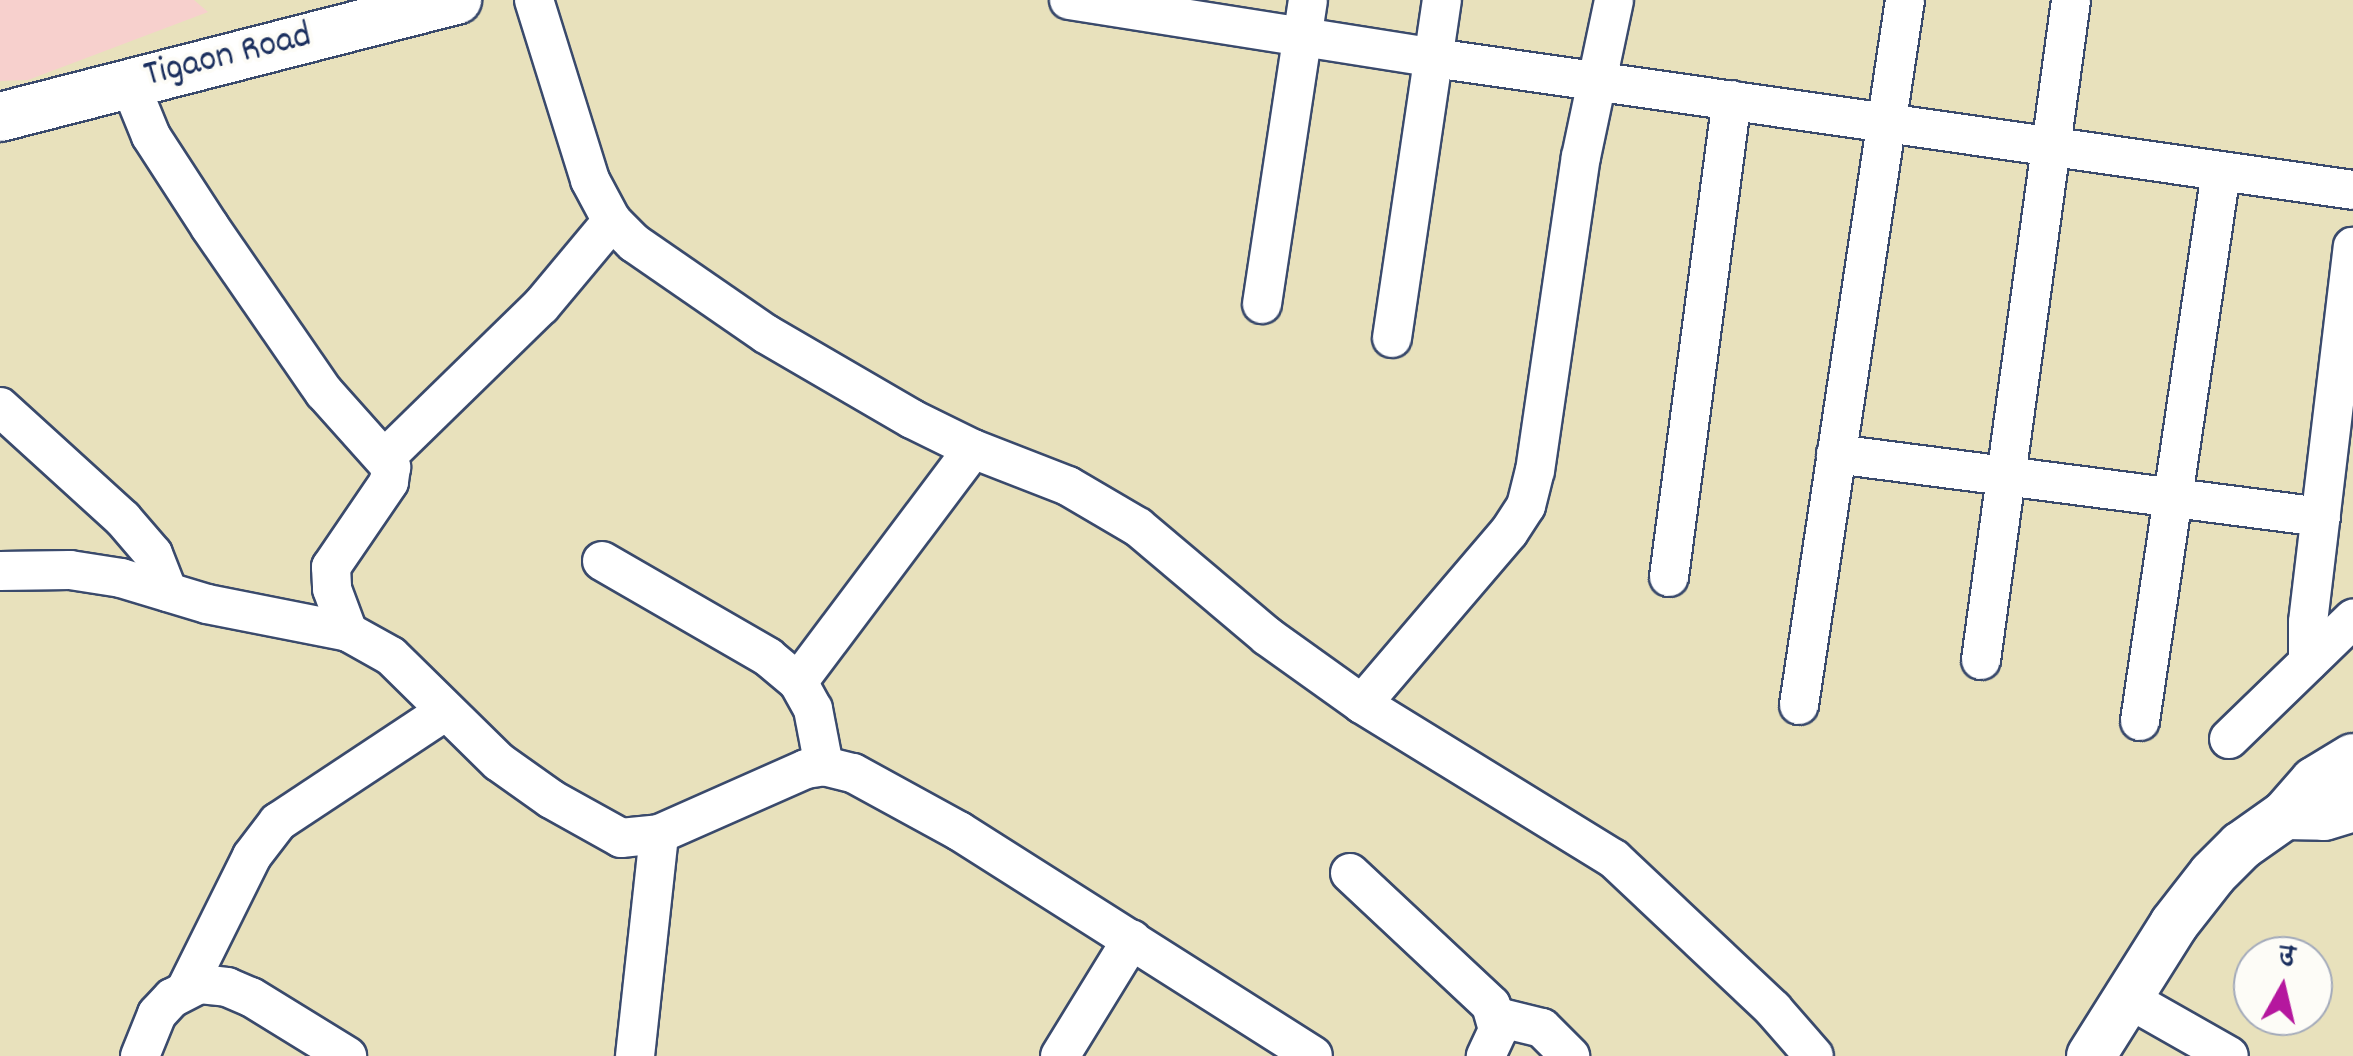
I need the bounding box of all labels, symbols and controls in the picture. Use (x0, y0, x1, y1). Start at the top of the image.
street label: Tigaon Road (140, 14, 316, 100)
north arrow (2233, 936, 2333, 1036)
text: उ (2276, 937, 2298, 979)

